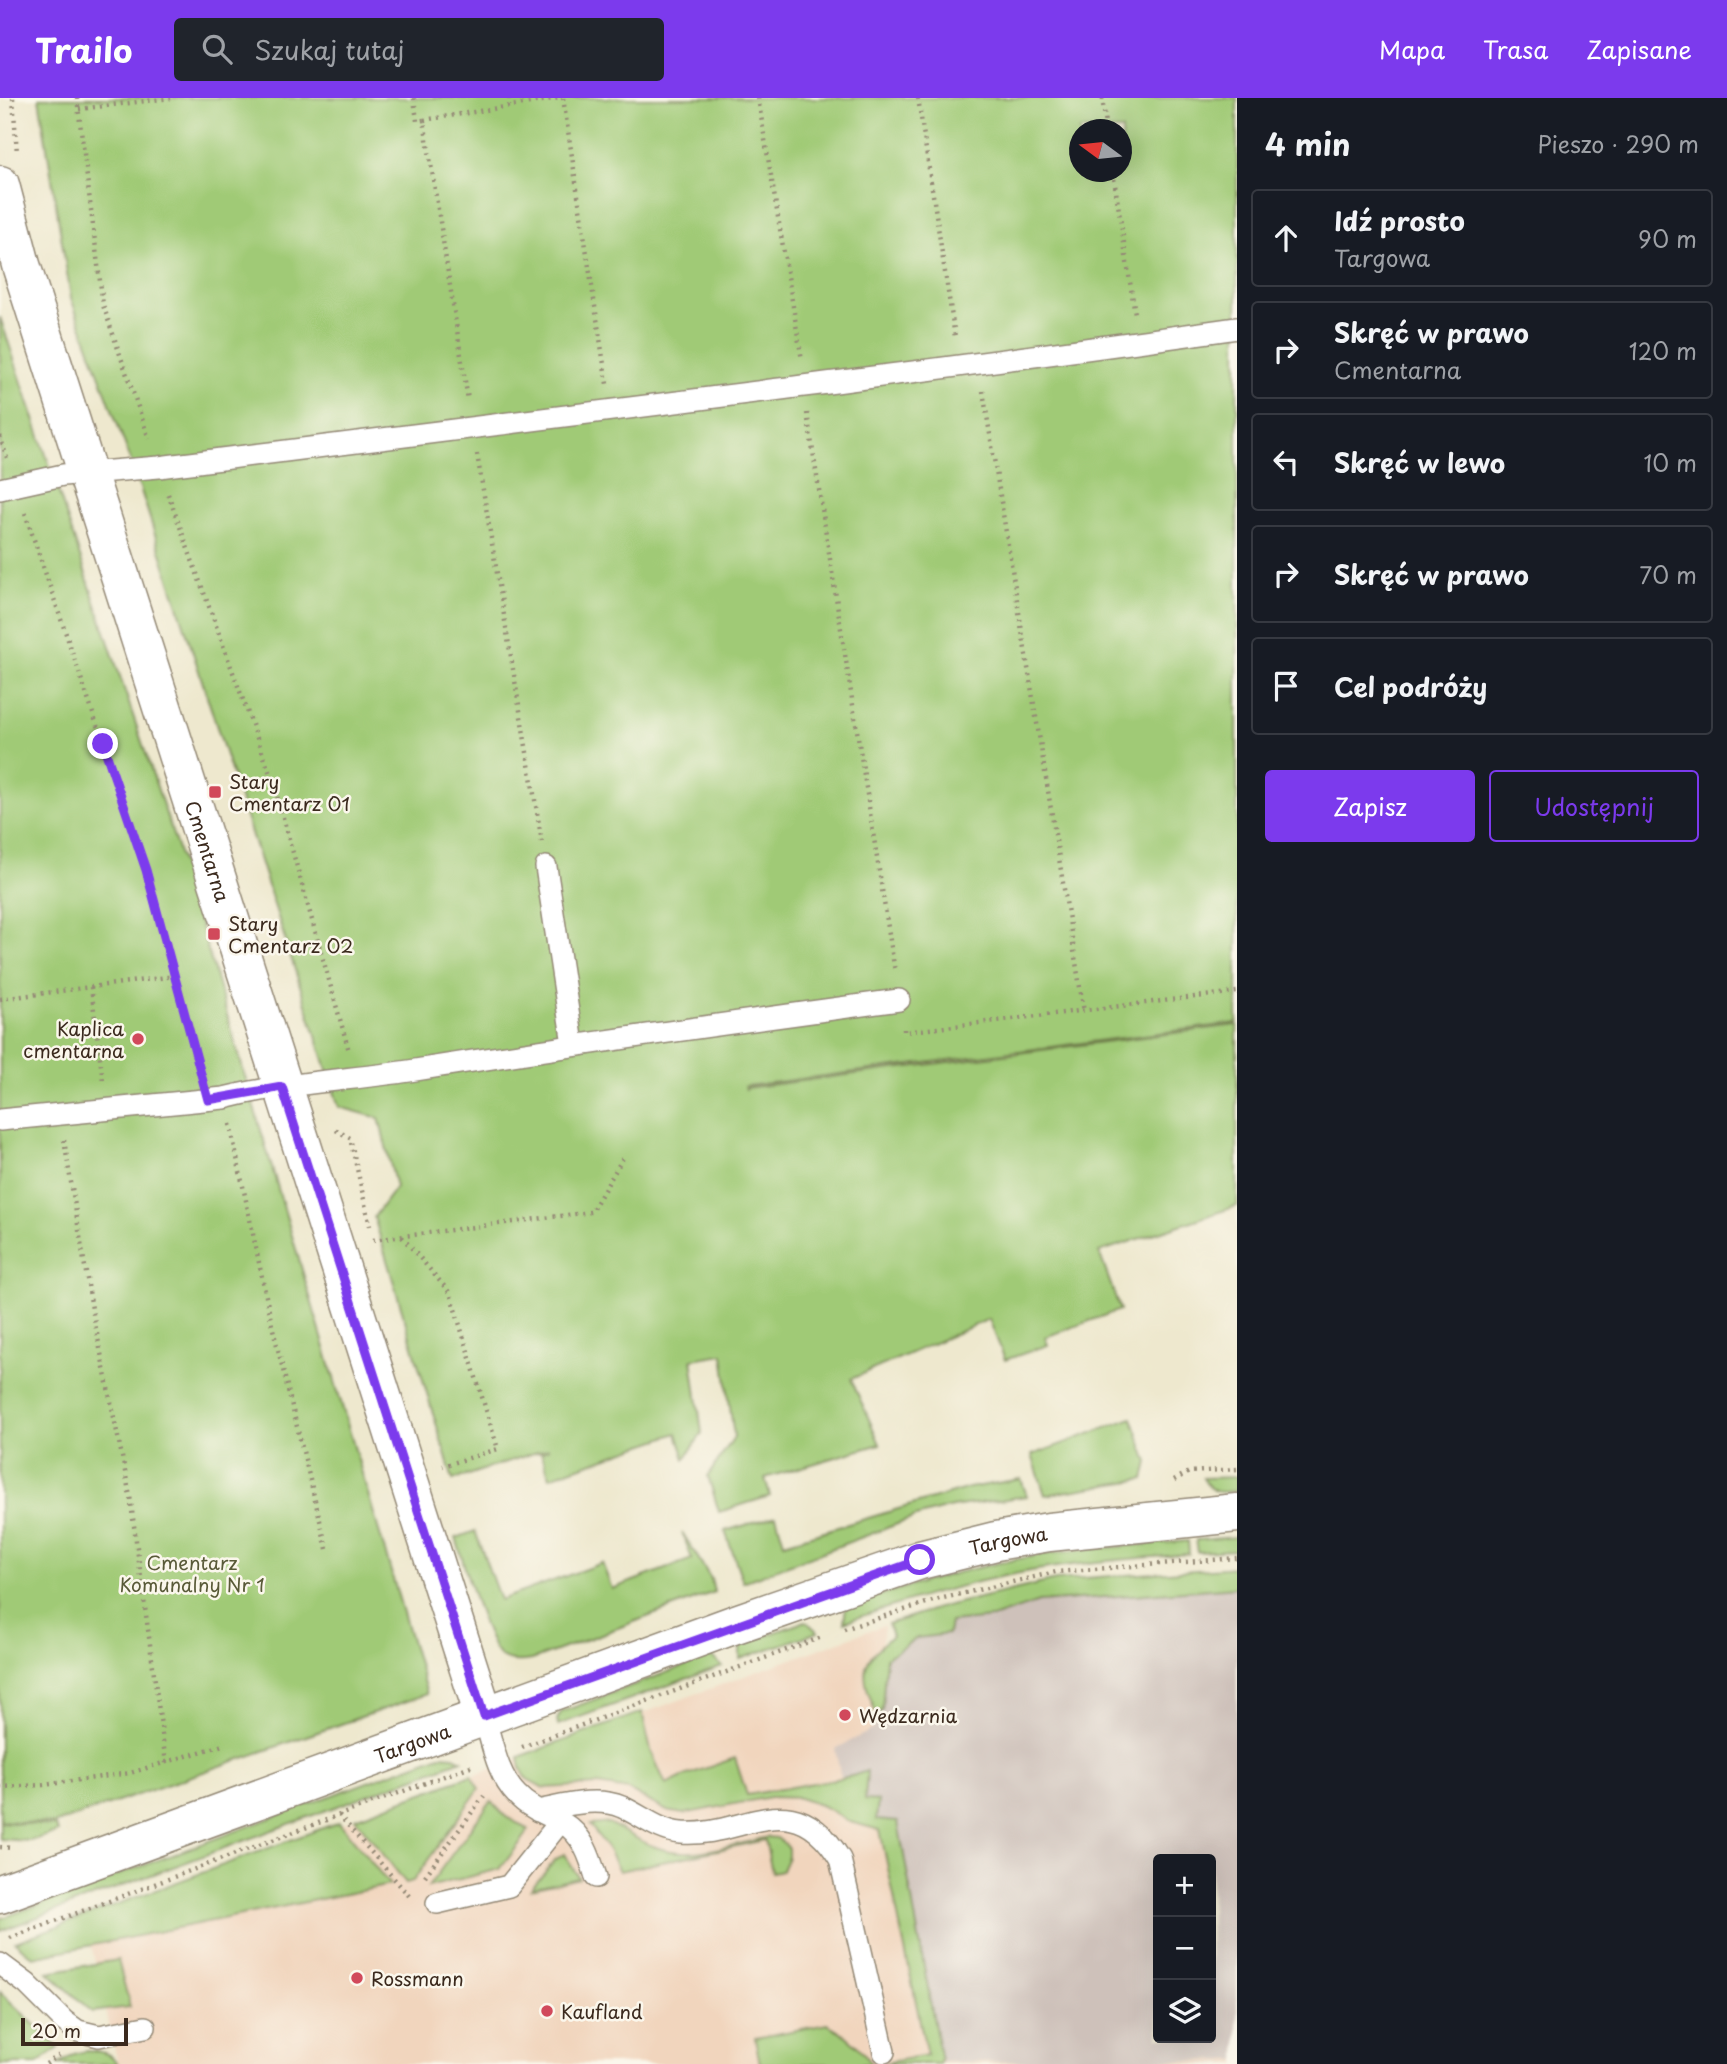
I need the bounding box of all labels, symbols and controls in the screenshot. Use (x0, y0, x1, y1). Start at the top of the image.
search box (174, 18, 664, 81)
text: Trailo (35, 24, 132, 74)
icon: search (198, 30, 236, 68)
text: Szukaj tutaj (254, 30, 404, 69)
text: Mapa (1379, 31, 1445, 67)
text: Trasa (1483, 31, 1548, 67)
text: Zapisane (1586, 31, 1692, 67)
north arrow (1069, 119, 1132, 182)
text: 4 min (1265, 121, 1351, 166)
text: Pieszo · 290 m (1538, 126, 1699, 161)
text: Idź prosto (1334, 201, 1465, 240)
icon: ahead (1267, 219, 1305, 257)
text: 90 m (1638, 221, 1697, 256)
text: Targowa (1334, 240, 1430, 275)
text: Skręć w prawo (1334, 313, 1529, 352)
icon: right (1267, 331, 1305, 369)
text: 120 m (1629, 333, 1697, 368)
text: Cmentarna (1334, 352, 1461, 387)
icon: left (1267, 443, 1305, 481)
text: Skręć w lewo (1334, 443, 1505, 482)
text: 10 m (1643, 445, 1697, 480)
icon: right (1267, 555, 1305, 593)
text: Skręć w prawo (1334, 555, 1529, 594)
text: 70 m (1639, 557, 1697, 592)
icon: arrive (1267, 667, 1305, 705)
text: Cel podróży (1334, 667, 1487, 706)
route end (87, 728, 118, 759)
place label: Stary Cmentarz 01 (229, 767, 350, 817)
button: Zapisz (1265, 770, 1475, 842)
button: Udostępnij (1489, 770, 1699, 842)
marker: Stary Cmentarz 01 (207, 784, 223, 800)
street label: Cmentarna (179, 797, 237, 906)
place label: Stary Cmentarz 02 (228, 909, 353, 959)
marker: Stary Cmentarz 02 (206, 926, 222, 942)
place label: Kaplica cmentarna (23, 1014, 124, 1064)
marker: Kaplica cmentarna (130, 1031, 146, 1047)
street label: Targowa (966, 1519, 1049, 1561)
route start (904, 1544, 935, 1575)
park label: Cmentarz Komunalny Nr 1 (119, 1548, 265, 1598)
place label: Wędzarnia (859, 1701, 958, 1729)
marker: Wędzarnia (837, 1707, 853, 1723)
street label: Targowa (370, 1716, 454, 1770)
map controls (1153, 1854, 1216, 2043)
button: + (1153, 1854, 1216, 1917)
button: − (1153, 1917, 1216, 1980)
place label: Rossmann (371, 1964, 464, 1992)
marker: Rossmann (349, 1970, 365, 1986)
button: layers (1153, 1980, 1216, 2043)
place label: Kaufland (561, 1997, 643, 2025)
marker: Kaufland (539, 2003, 555, 2019)
scale bar (21, 2015, 128, 2047)
text: 20 m (32, 2016, 81, 2044)

